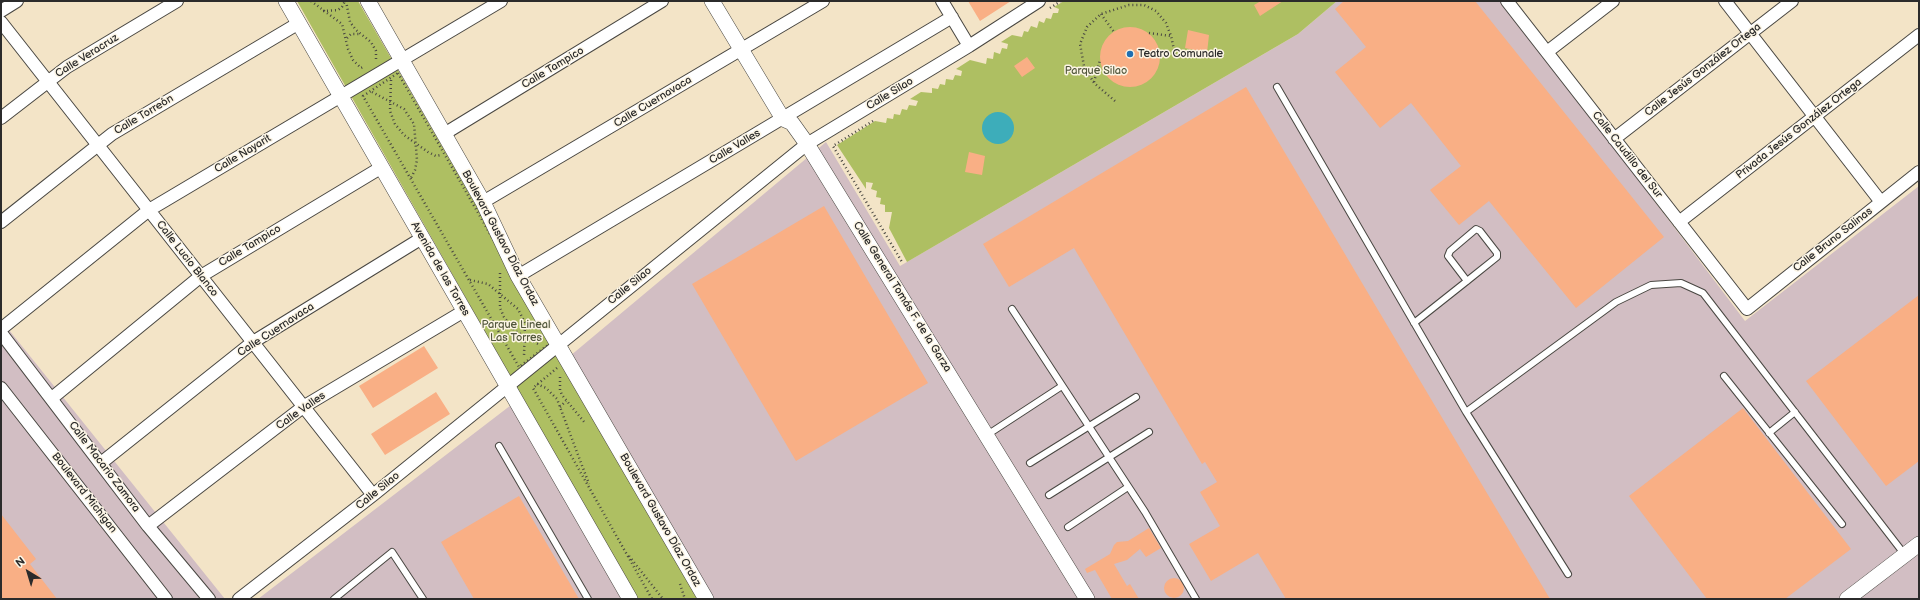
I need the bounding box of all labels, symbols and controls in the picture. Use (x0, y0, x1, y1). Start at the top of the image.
street label: Calle Jesús González Ortega (1642, 20, 1764, 120)
street label: Calle Veracruz (53, 31, 121, 81)
street label: Calle Tampico (520, 44, 586, 92)
place label: Teatro Comunale (1138, 47, 1223, 61)
marker: Teatro Comunale (1125, 49, 1135, 59)
park label: Parque Silao (1065, 64, 1127, 78)
street label: Calle Cuernavaca (612, 73, 694, 131)
street label: Calle Silao (864, 75, 916, 113)
street label: Privada Jesús González Ortega (1734, 76, 1864, 182)
street label: Calle Torreón (112, 92, 176, 138)
street label: Calle Caudillo del Sur (1589, 109, 1665, 201)
street label: Calle Valles (707, 127, 763, 167)
street label: Calle Nayarit (212, 132, 274, 176)
street label: Boulevard Gustavo Díaz Ordaz (459, 168, 541, 308)
street label: Calle Bruno Salinas (1791, 205, 1875, 275)
street label: Calle Lucio Blanco (153, 218, 221, 300)
street label: Calle General Tomás F. de la Garza (850, 219, 954, 375)
street label: Avenida de las Torres (408, 220, 472, 318)
street label: Calle Tampico (217, 222, 283, 270)
street label: Calle Silao (605, 264, 655, 308)
street label: Calle Cuernavaca (235, 300, 317, 360)
park label: Parque Lineal Las Torres (482, 318, 550, 344)
street label: Calle Valles (274, 389, 328, 433)
street label: Calle Macario Zamora (66, 419, 142, 515)
street label: Boulevard Michigan (48, 450, 120, 536)
street label: Boulevard Gustavo Díaz Ordaz (616, 451, 704, 589)
street label: Calle Silao (353, 469, 403, 513)
north arrow (8, 552, 48, 592)
text: N (13, 554, 28, 570)

